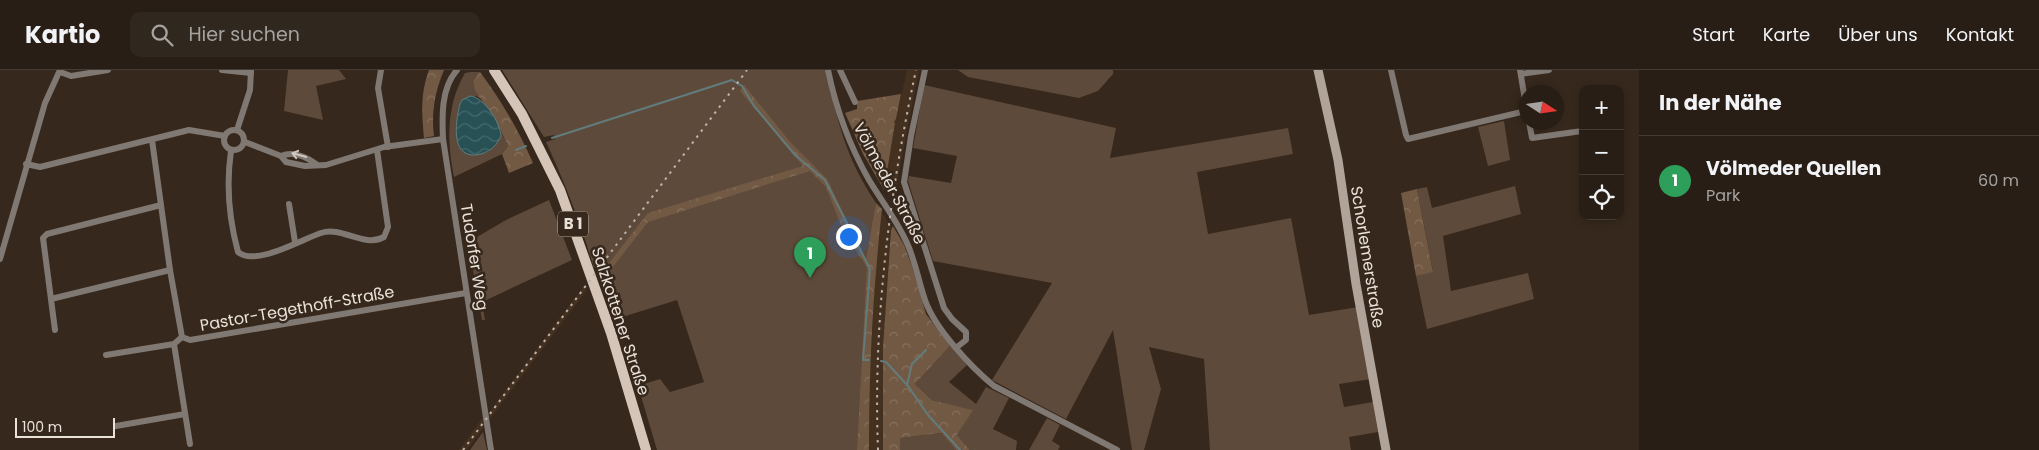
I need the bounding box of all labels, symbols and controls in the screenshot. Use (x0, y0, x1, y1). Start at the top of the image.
search box (130, 12, 480, 57)
text: Kartio (25, 18, 100, 51)
icon: search (148, 21, 176, 49)
text: Hier suchen (188, 21, 300, 48)
text: Start (1692, 22, 1735, 47)
text: Karte (1763, 22, 1810, 47)
text: Über uns (1838, 22, 1918, 47)
text: Kontakt (1946, 22, 2014, 47)
north arrow (1519, 85, 1564, 130)
map controls (1579, 85, 1624, 220)
button: + (1579, 85, 1624, 130)
text: In der Nähe (1659, 88, 1782, 117)
street label: Völmeder Straße (848, 118, 931, 248)
button: − (1579, 130, 1624, 175)
one-way arrow (291, 150, 307, 160)
text: Völmeder Quellen (1706, 155, 1881, 182)
text: 1 (1672, 169, 1678, 192)
text: 60 m (1978, 169, 2019, 192)
button: locate (1579, 175, 1624, 220)
street label: Schorlemerstraße (1345, 184, 1390, 330)
text: Park (1706, 184, 1740, 207)
street label: Tudorfer Weg (455, 202, 494, 312)
road number: B 1 (558, 212, 588, 236)
your location (836, 224, 862, 250)
pin: 1 (794, 237, 826, 278)
street label: Salzkottener Straße (586, 244, 655, 398)
street label: Pastor-Tegethoff-Straße (198, 280, 396, 337)
scale bar (15, 415, 115, 438)
text: 100 m (22, 417, 62, 437)

